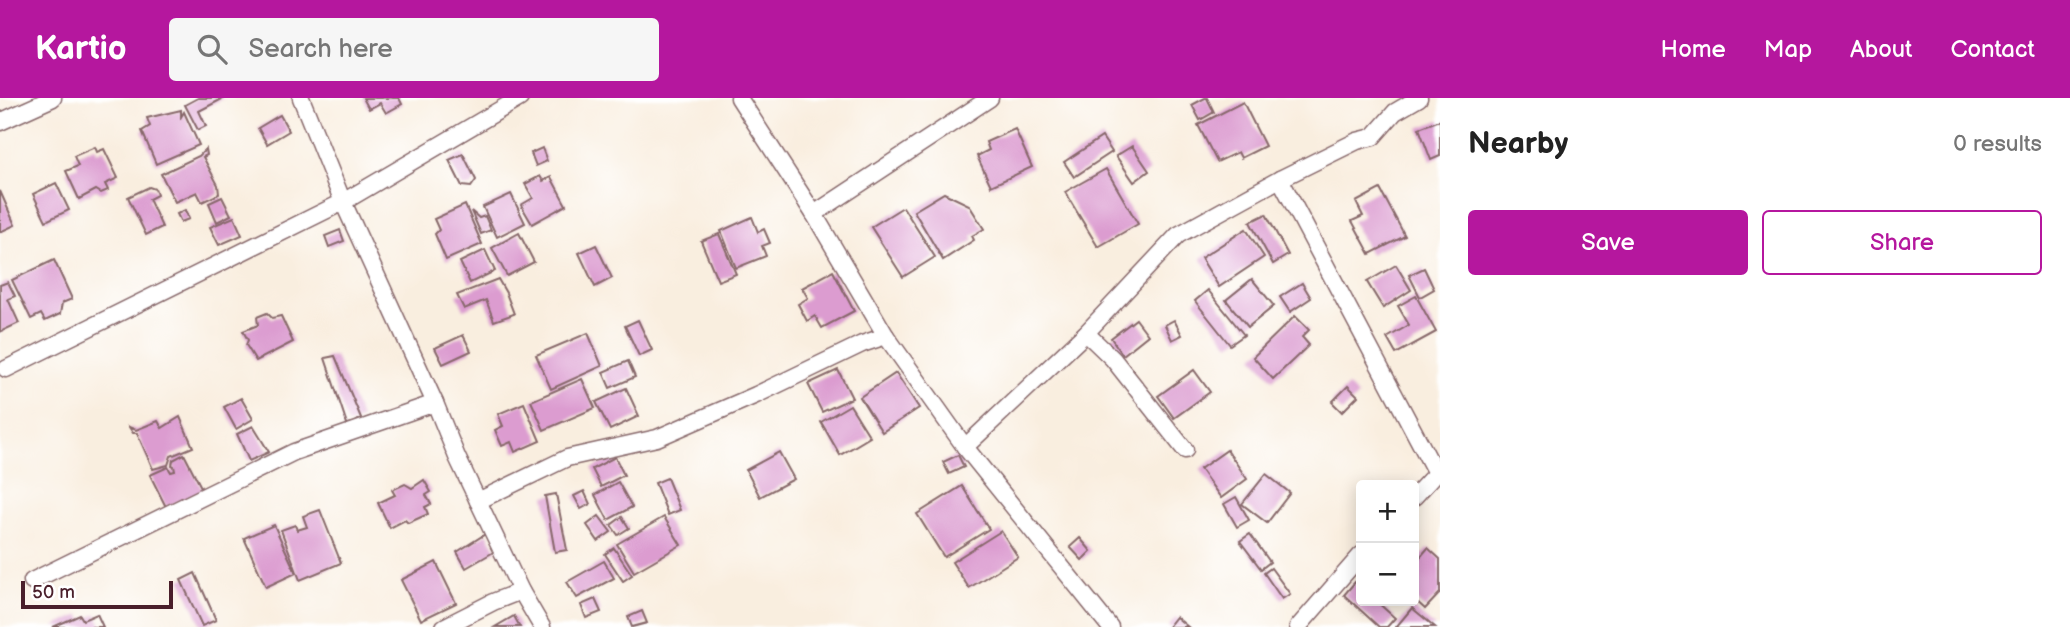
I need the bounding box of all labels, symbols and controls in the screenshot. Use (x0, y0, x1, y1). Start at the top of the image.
search box (169, 18, 659, 81)
text: Kartio (35, 29, 127, 69)
icon: search (193, 30, 231, 68)
text: Search here (249, 34, 393, 65)
text: Home (1661, 35, 1726, 64)
text: Map (1764, 35, 1812, 64)
text: About (1850, 35, 1912, 64)
text: Contact (1950, 35, 2035, 64)
text: Nearby (1468, 126, 1568, 162)
text: 0 results (1953, 130, 2042, 158)
button: Save (1468, 210, 1748, 275)
button: Share (1762, 210, 2042, 275)
map controls (1356, 480, 1419, 606)
button: + (1356, 480, 1419, 543)
button: − (1356, 543, 1419, 606)
scale bar (21, 578, 173, 610)
text: 50 m (32, 581, 75, 604)

